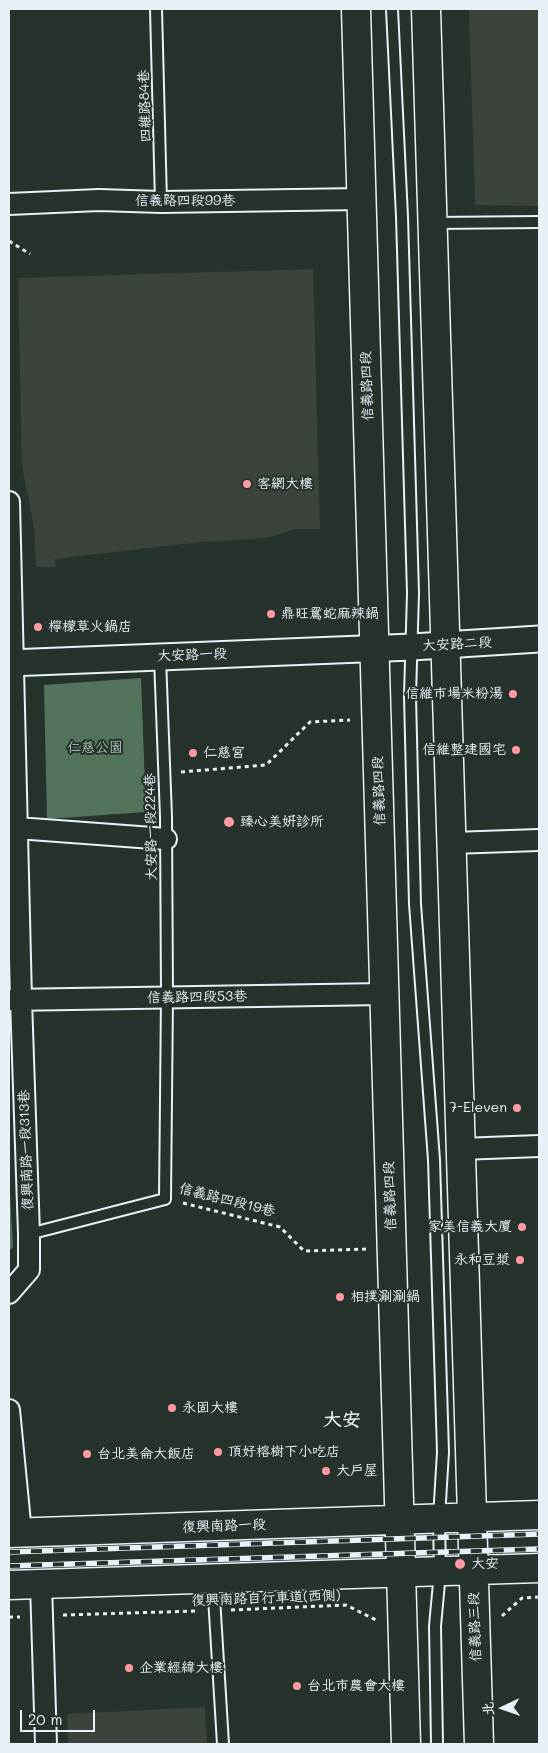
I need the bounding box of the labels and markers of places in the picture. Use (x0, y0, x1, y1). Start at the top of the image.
place label: 客網大樓 (257, 476, 313, 492)
marker: 客網大樓 (241, 478, 253, 490)
place label: 鼎旺鴛蛇麻辣鍋 (281, 606, 379, 622)
marker: 鼎旺鴛蛇麻辣鍋 (265, 608, 277, 620)
place label: 檸檬草火鍋店 (48, 619, 132, 635)
marker: 檸檬草火鍋店 (32, 621, 44, 633)
place label: 信維市場米粉湯 (405, 686, 503, 702)
marker: 信維市場米粉湯 (507, 688, 519, 700)
place label: 信維整建國宅 (422, 742, 506, 758)
marker: 信維整建國宅 (510, 744, 522, 756)
place label: 仁慈宮 (203, 745, 245, 761)
marker: 仁慈宮 (187, 747, 199, 759)
place label: 臻心美妍診所 (240, 814, 324, 830)
marker: 臻心美妍診所 (222, 815, 236, 829)
place label: 7-Eleven (449, 1100, 507, 1116)
marker: 7-Eleven (511, 1102, 523, 1114)
place label: 家美信義大廈 (428, 1219, 512, 1235)
marker: 家美信義大廈 (516, 1221, 528, 1233)
place label: 永和豆漿 (454, 1252, 510, 1268)
marker: 永和豆漿 (514, 1254, 526, 1266)
place label: 相撲涮涮鍋 (350, 1289, 420, 1305)
marker: 相撲涮涮鍋 (334, 1291, 346, 1303)
place label: 永固大樓 (182, 1400, 238, 1416)
marker: 永固大樓 (166, 1402, 178, 1414)
place label: 頂好榕樹下小吃店 (228, 1444, 340, 1460)
place label: 台北美侖大飯店 (97, 1446, 195, 1462)
marker: 頂好榕樹下小吃店 (212, 1446, 224, 1458)
marker: 台北美侖大飯店 (81, 1448, 93, 1460)
place label: 大戸屋 (336, 1463, 378, 1479)
marker: 大戸屋 (320, 1465, 332, 1477)
place label: 大安 (471, 1556, 499, 1572)
marker: 大安 (453, 1557, 467, 1571)
place label: 企業經緯大樓 (139, 1660, 223, 1676)
marker: 企業經緯大樓 (123, 1662, 135, 1674)
place label: 台北市農會大樓 (307, 1678, 405, 1694)
marker: 台北市農會大樓 (291, 1680, 303, 1692)

